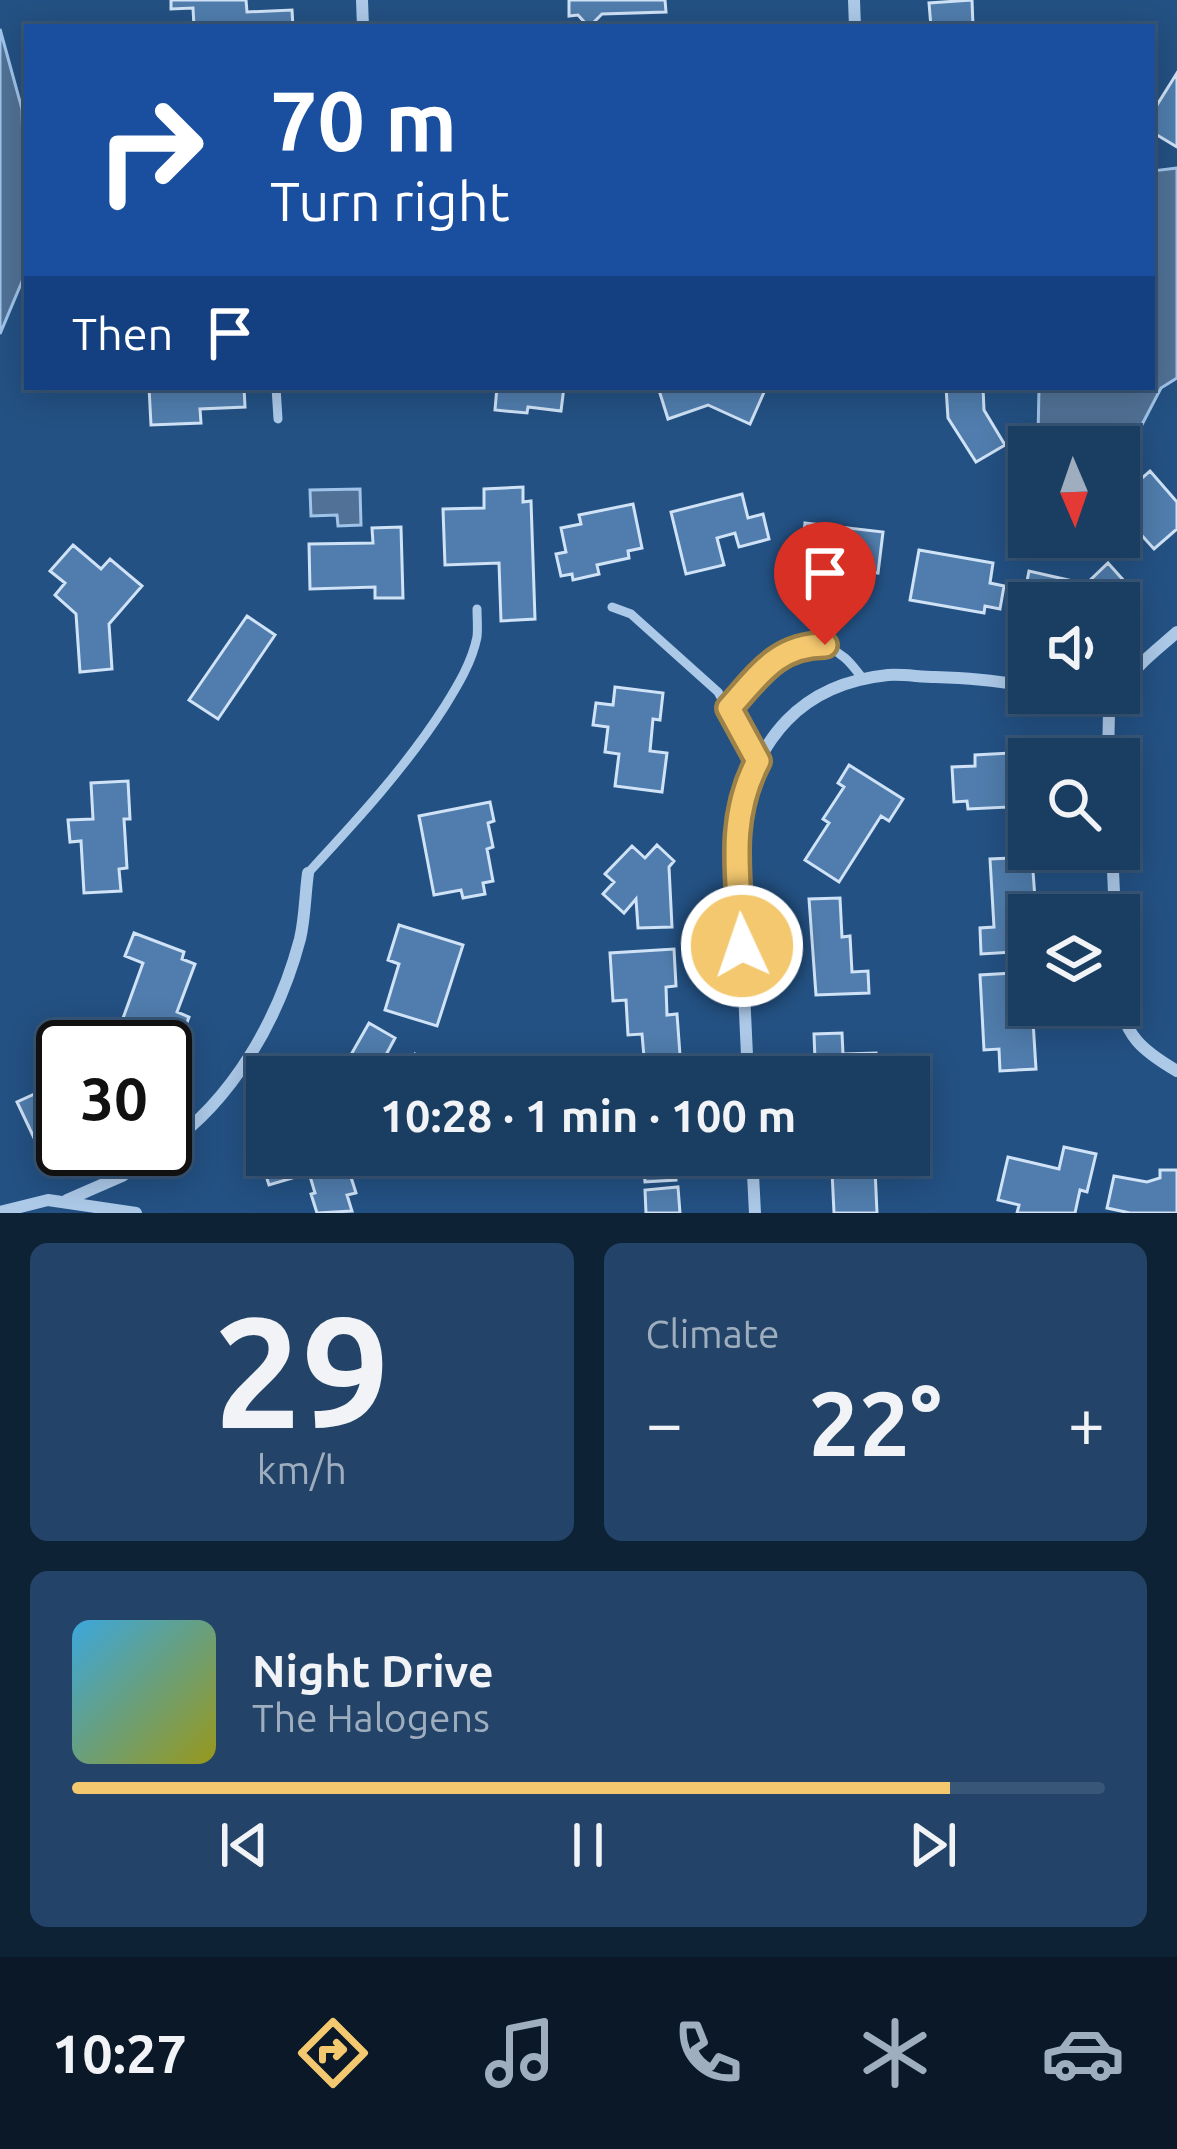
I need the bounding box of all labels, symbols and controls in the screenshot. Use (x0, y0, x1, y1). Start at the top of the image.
icon: right (72, 72, 228, 228)
text: 70 m (270, 73, 457, 167)
text: Turn right (270, 171, 510, 231)
icon: arrive (197, 300, 263, 366)
text: Then (72, 308, 173, 359)
north arrow (1008, 426, 1140, 558)
map controls (1008, 426, 1140, 1026)
pin (774, 522, 876, 645)
icon: arrive (792, 540, 858, 606)
button: sound (1008, 582, 1140, 714)
button: search (1008, 738, 1140, 870)
position arrow (679, 883, 805, 1009)
button: layers (1008, 894, 1140, 1026)
speed limit sign: 30 (36, 1020, 192, 1176)
text: 10:28 · 1 min · 100 m (380, 1090, 796, 1141)
text: 29 (214, 1283, 390, 1457)
text: Climate (646, 1312, 780, 1355)
text: 22° (809, 1372, 942, 1473)
text: − (646, 1385, 683, 1459)
text: + (1068, 1385, 1105, 1459)
text: km/h (257, 1448, 347, 1491)
text: Night Drive (252, 1645, 494, 1696)
text: The Halogens (252, 1696, 490, 1739)
icon: previous (211, 1812, 277, 1878)
icon: pause (555, 1812, 621, 1878)
icon: next (900, 1812, 966, 1878)
icon: directions (291, 2011, 375, 2095)
icon: music (478, 2011, 562, 2095)
icon: phone (666, 2011, 750, 2095)
icon: climate (853, 2011, 937, 2095)
icon: car (1041, 2011, 1125, 2095)
text: 10:27 (52, 2023, 187, 2083)

